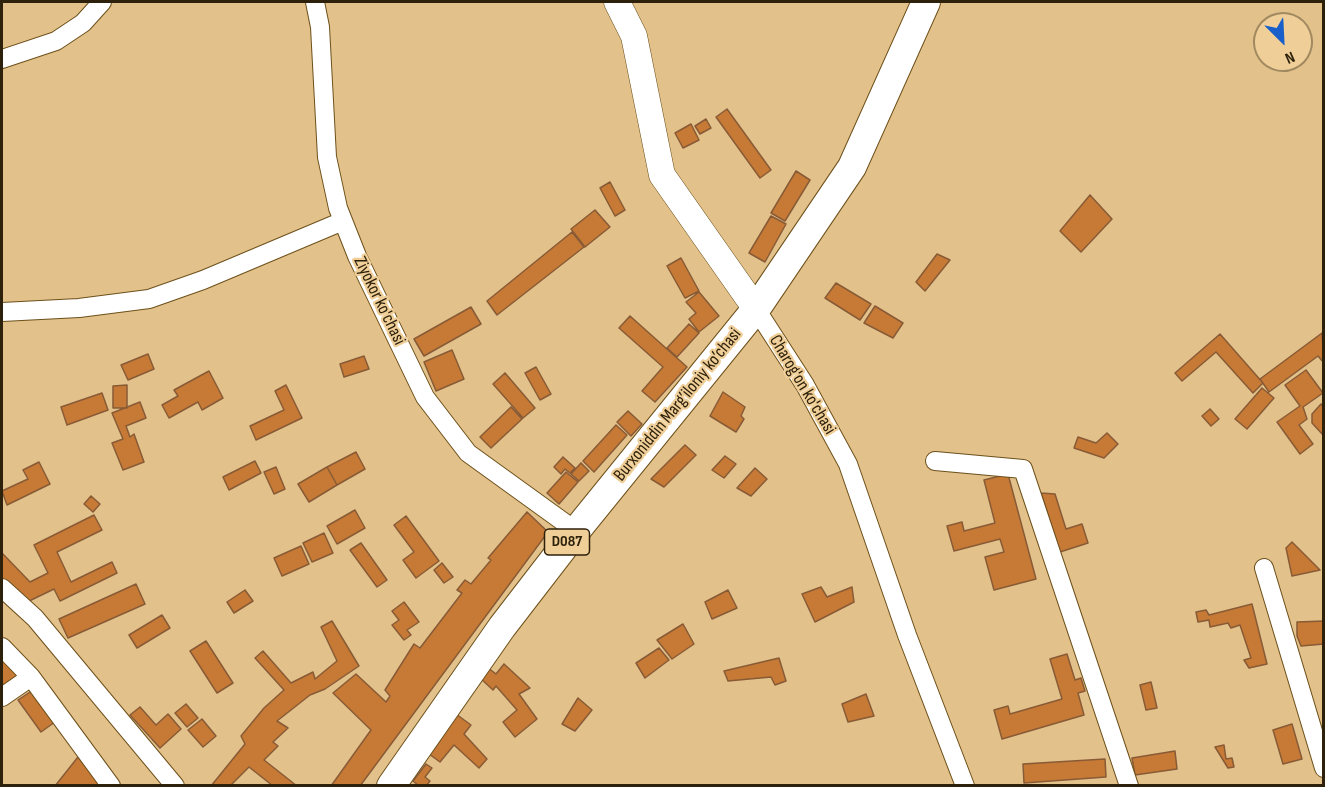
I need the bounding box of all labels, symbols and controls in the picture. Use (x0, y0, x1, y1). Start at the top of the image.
north arrow (1253, 12, 1313, 72)
text: N (1282, 47, 1297, 67)
street label: Ziyokor ko'chasi (348, 253, 410, 349)
street label: Burxoniddin Marg’iloniy ko’chasi (610, 324, 746, 486)
street label: Charog'on ko'chasi (764, 331, 840, 439)
road number: D087 (544, 529, 590, 555)

